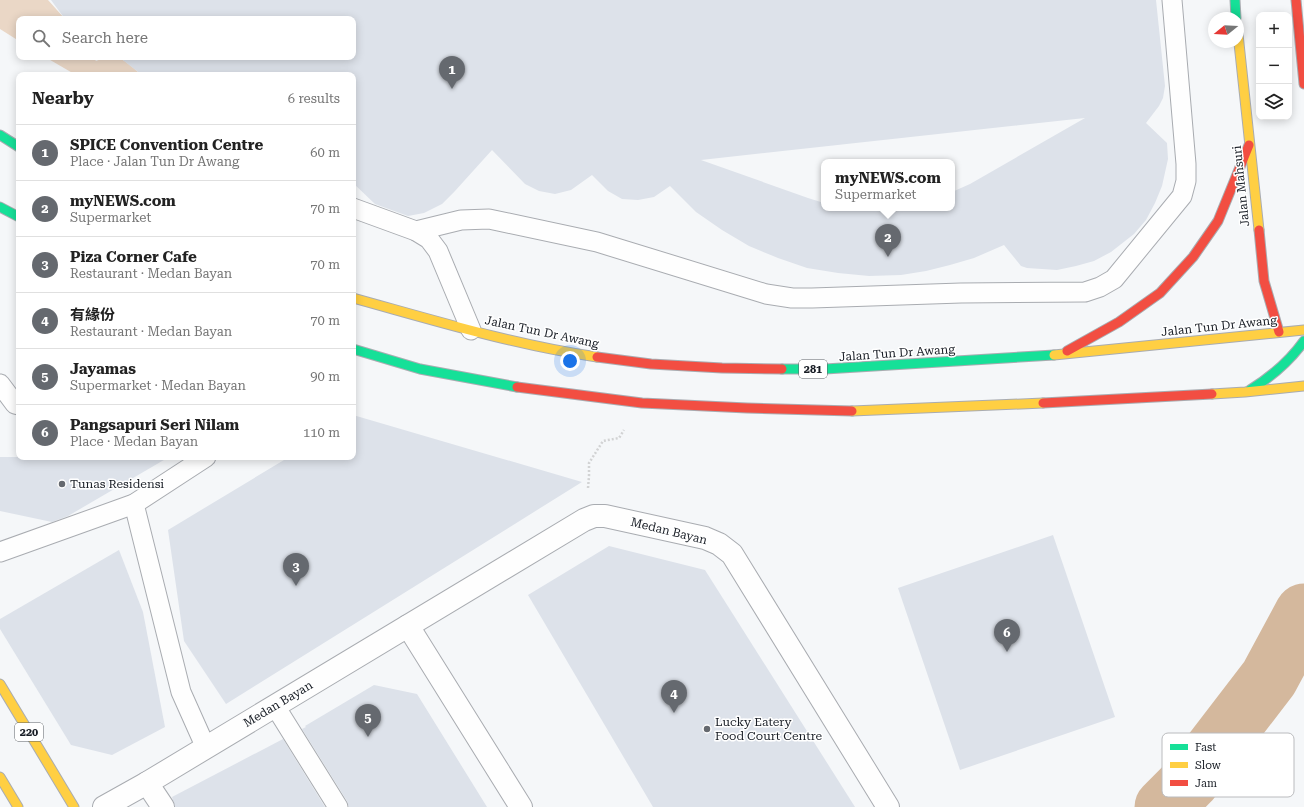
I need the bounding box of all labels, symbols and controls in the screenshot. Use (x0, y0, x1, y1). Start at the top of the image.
north arrow (1208, 12, 1244, 48)
map controls (1256, 12, 1292, 120)
button: + (1256, 12, 1292, 48)
search box (16, 16, 356, 60)
icon: search (30, 27, 52, 49)
text: Search here (62, 29, 148, 47)
button: − (1256, 48, 1292, 84)
pin: 1 (439, 56, 465, 89)
button: layers (1256, 84, 1292, 120)
text: Nearby (32, 88, 94, 108)
text: 6 results (288, 91, 340, 106)
text: SPICE Convention Centre (70, 136, 263, 154)
text: 1 (41, 145, 49, 160)
text: 60 m (310, 145, 340, 160)
street label: Jalan Mahsuri (1230, 145, 1252, 227)
text: Place · Jalan Tun Dr Awang (70, 154, 239, 169)
popup (821, 159, 955, 211)
text: myNEWS.com (835, 169, 941, 187)
text: Supermarket (835, 187, 916, 202)
text: myNEWS.com (70, 192, 176, 210)
text: 2 (41, 201, 49, 216)
text: 70 m (310, 201, 340, 216)
text: Supermarket (70, 210, 151, 225)
pin: 2 (875, 224, 901, 257)
text: Piza Corner Cafe (70, 248, 197, 266)
text: 3 (41, 257, 49, 272)
text: 70 m (310, 257, 340, 272)
text: Restaurant · Medan Bayan (70, 266, 232, 281)
text: 有緣份 (70, 306, 115, 324)
text: 4 (41, 313, 49, 328)
text: 70 m (310, 313, 340, 328)
street label: Jalan Tun Dr Awang (484, 313, 601, 351)
street label: Jalan Tun Dr Awang (1160, 313, 1278, 339)
text: Restaurant · Medan Bayan (70, 324, 232, 339)
street label: Jalan Tun Dr Awang (839, 342, 956, 364)
your location (560, 351, 580, 371)
text: Jayamas (70, 360, 136, 378)
road number: 281 (799, 360, 827, 378)
text: 5 (41, 369, 49, 384)
text: 90 m (310, 369, 340, 384)
text: Supermarket · Medan Bayan (70, 378, 246, 393)
text: Pangsapuri Seri Nilam (70, 416, 239, 434)
text: 6 (41, 425, 49, 440)
text: 110 m (303, 425, 340, 440)
text: Place · Medan Bayan (70, 434, 198, 449)
place label: Tunas Residensi (70, 477, 164, 491)
marker: Tunas Residensi (57, 479, 67, 489)
street label: Medan Bayan (629, 515, 709, 547)
pin: 3 (283, 553, 309, 586)
pin: 6 (994, 619, 1020, 652)
street label: Medan Bayan (241, 678, 315, 730)
pin: 4 (661, 680, 687, 713)
pin: 5 (355, 704, 381, 737)
place label: Lucky Eatery Food Court Centre (715, 715, 823, 743)
road number: 220 (15, 723, 43, 741)
marker: Lucky Eatery Food Court Centre (702, 724, 712, 734)
legend (1162, 733, 1294, 797)
text: Fast (1195, 741, 1216, 754)
text: Slow (1195, 759, 1222, 772)
text: Jam (1195, 777, 1217, 790)

